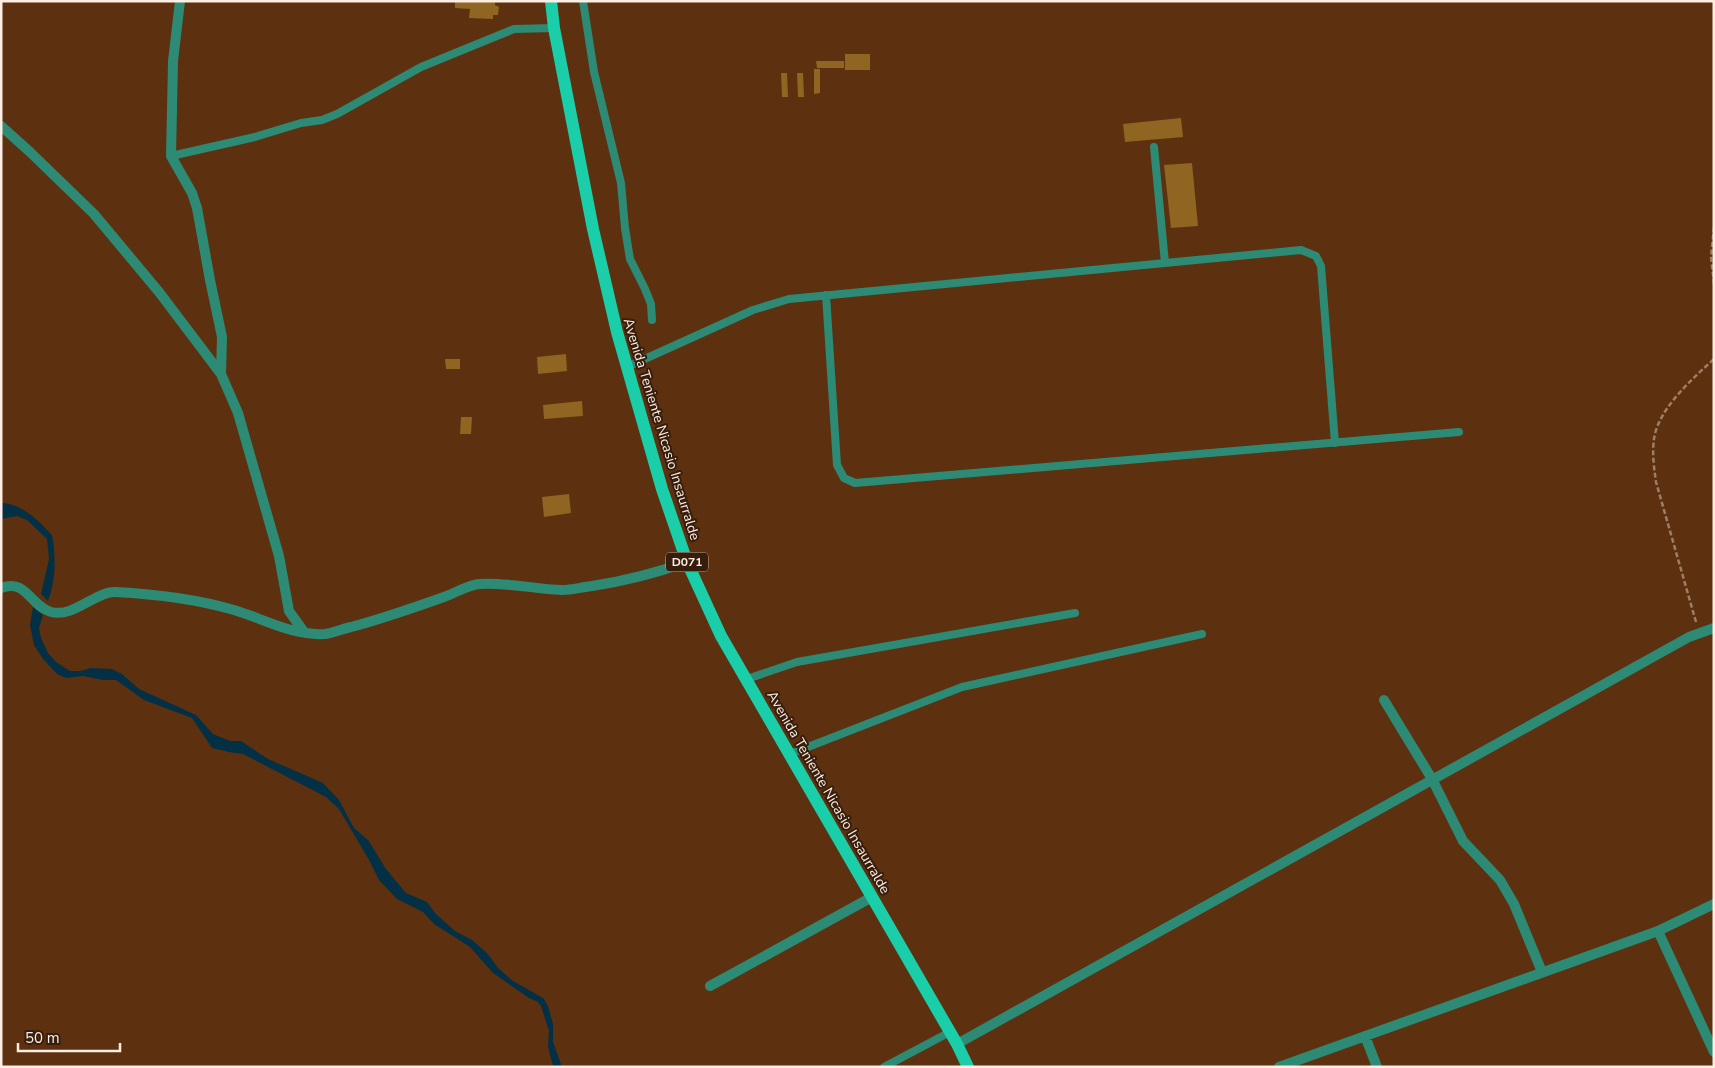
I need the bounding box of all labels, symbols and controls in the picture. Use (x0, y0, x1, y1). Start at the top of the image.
street label: Avenida Teniente Nicasio Insaurralde (619, 316, 704, 543)
road number: D071 (666, 552, 708, 572)
street label: Avenida Teniente Nicasio Insaurralde (762, 687, 895, 897)
scale bar (18, 1020, 120, 1052)
text: 50 m (25, 1028, 60, 1048)

